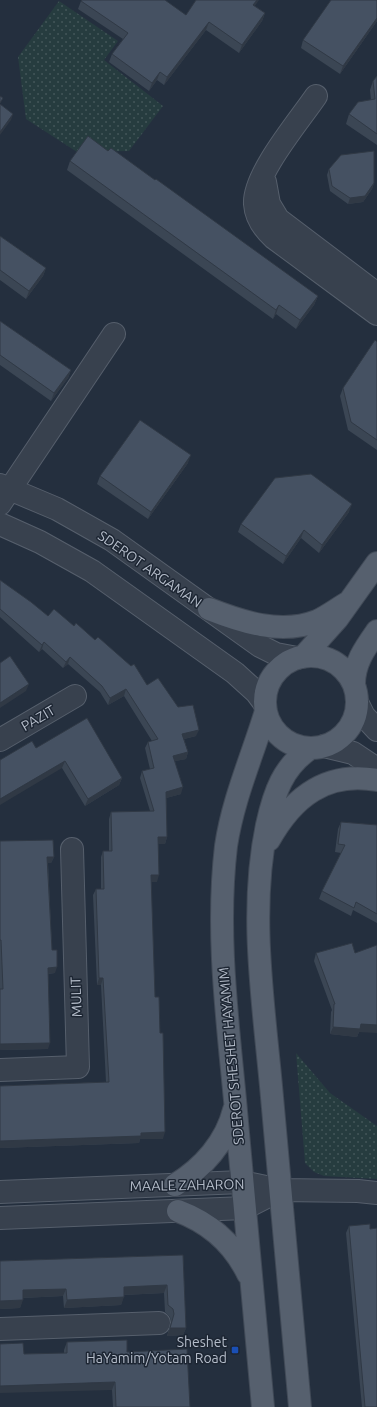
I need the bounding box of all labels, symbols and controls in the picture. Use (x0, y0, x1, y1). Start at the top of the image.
street label: SDEROT ARGAMAN (95, 527, 205, 611)
street label: PAZIT (18, 702, 58, 734)
street label: SDEROT SHESHET HAYAMIM (215, 967, 247, 1145)
street label: MULIT (67, 976, 85, 1017)
street label: MAALE ZAHARON (130, 1176, 244, 1194)
place label: Sheshet HaYamim/Yotam Road (86, 1334, 227, 1366)
marker: Sheshet HaYamim/Yotam Road (230, 1345, 240, 1355)

